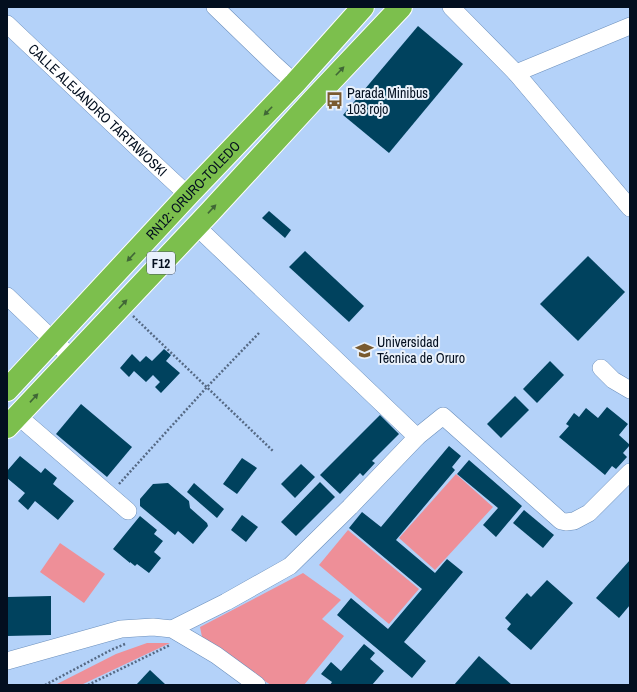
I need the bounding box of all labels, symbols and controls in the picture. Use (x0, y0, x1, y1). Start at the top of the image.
street label: CALLE ALEJANDRO TARTAWOSKI (25, 40, 171, 180)
one-way arrow (335, 66, 345, 76)
place label: Parada Minibus 103 rojo (347, 84, 428, 118)
bus stop icon: Parada Minibus 103 rojo (324, 91, 344, 111)
one-way arrow (263, 106, 273, 116)
street label: RN12: ORURO-TOLEDO (142, 137, 244, 243)
one-way arrow (208, 204, 217, 215)
one-way arrow (126, 252, 136, 262)
road number: F12 (147, 252, 175, 274)
one-way arrow (118, 299, 127, 308)
place label: Universidad Técnica de Oruro (377, 333, 465, 367)
school or university icon: Universidad Técnica de Oruro (354, 340, 374, 360)
one-way arrow (29, 393, 39, 403)

